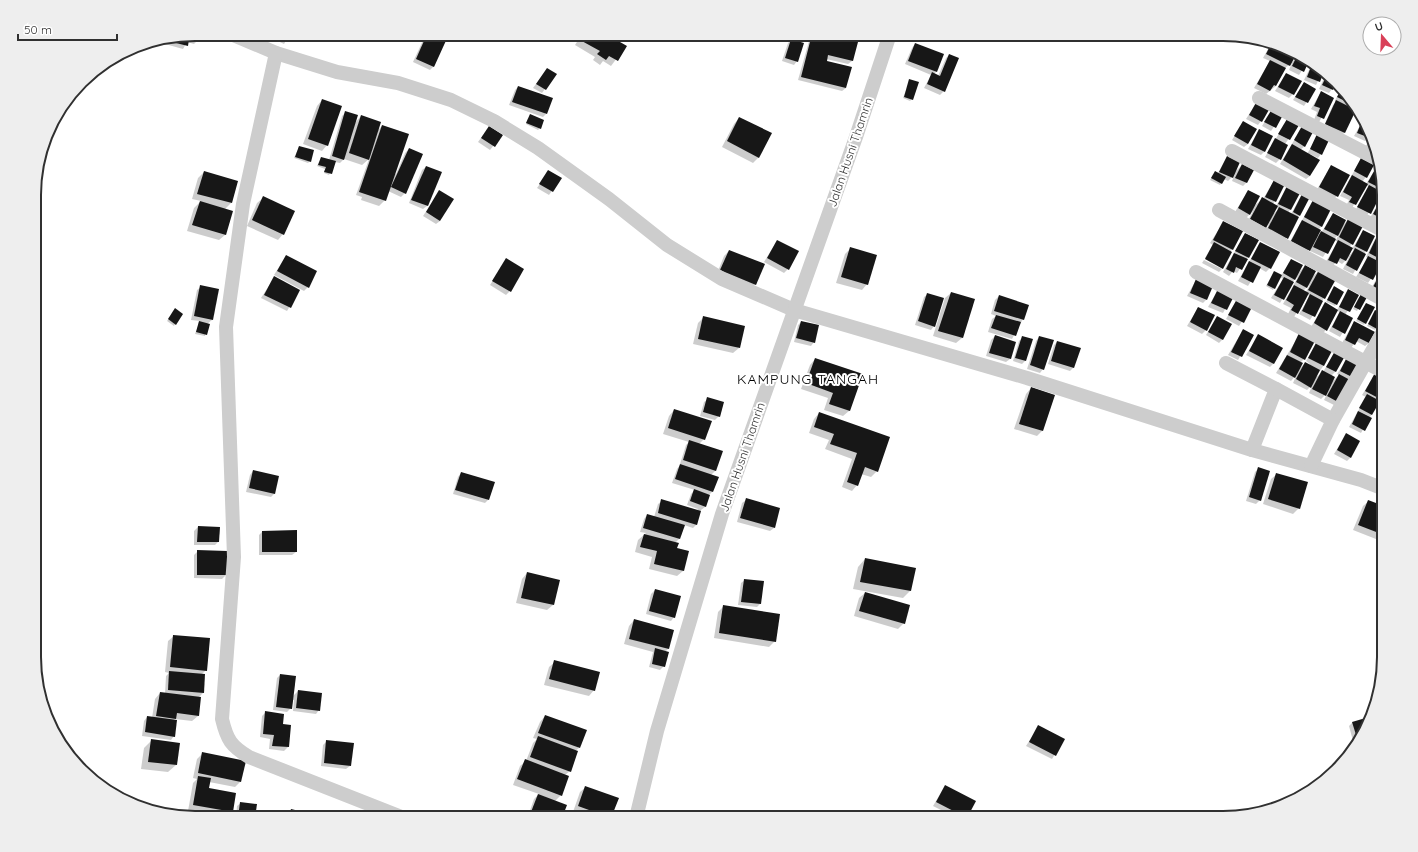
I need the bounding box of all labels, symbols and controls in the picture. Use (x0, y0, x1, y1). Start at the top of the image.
scale bar (18, 16, 117, 42)
north arrow (1362, 16, 1402, 56)
text: U (1373, 19, 1385, 34)
text: 50 m (24, 22, 52, 37)
street label: Jalan Husni Thamrin (824, 95, 876, 209)
district label: KAMPUNG TANGAH (737, 370, 879, 388)
street label: Jalan Husni Thamrin (716, 400, 768, 514)

